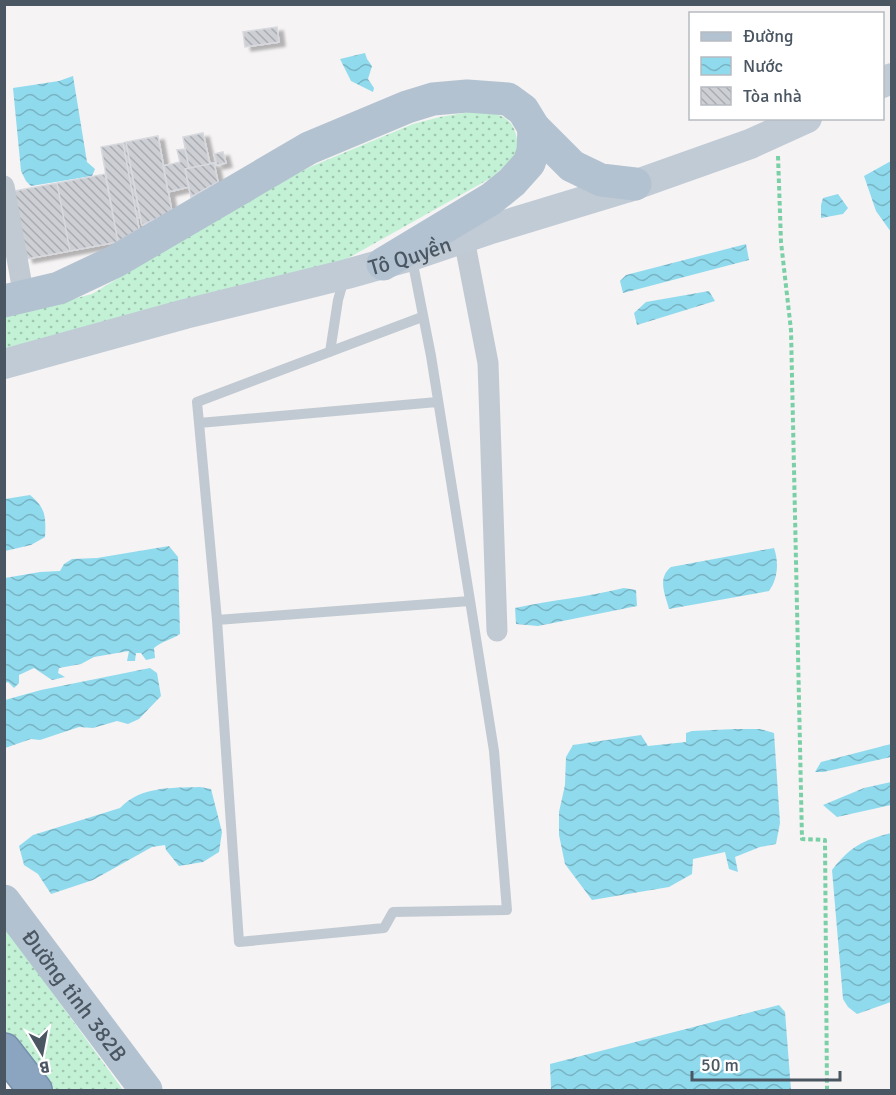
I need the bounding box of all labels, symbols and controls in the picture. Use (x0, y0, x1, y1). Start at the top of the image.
legend (689, 12, 884, 120)
text: Đường (743, 25, 794, 47)
text: Nước (743, 55, 783, 77)
text: Tòa nhà (743, 85, 802, 107)
street label: Tô Quyền (365, 230, 455, 281)
street label: Đường tỉnh 382B (17, 925, 133, 1067)
north arrow (12, 1023, 72, 1083)
scale bar (692, 1044, 840, 1082)
text: 50 m (701, 1054, 739, 1076)

